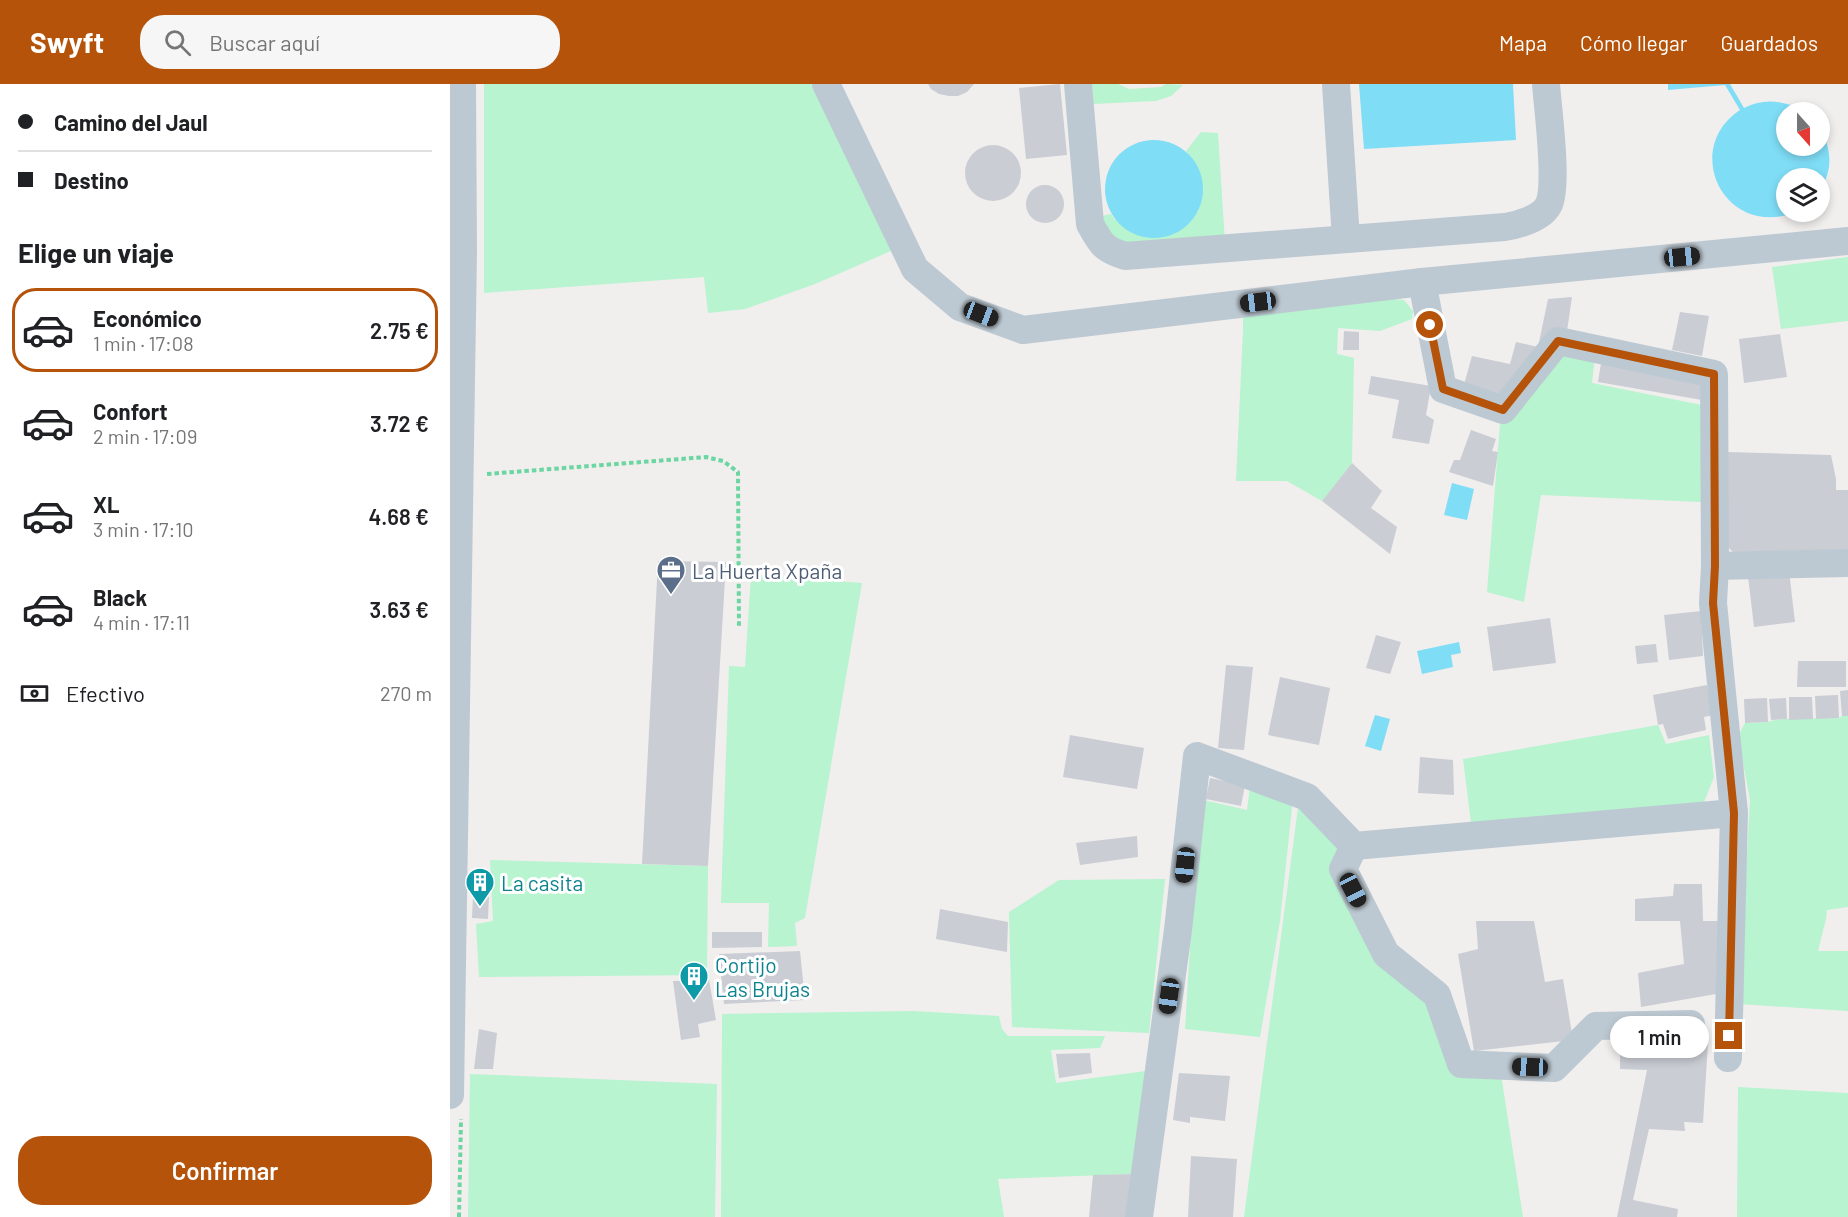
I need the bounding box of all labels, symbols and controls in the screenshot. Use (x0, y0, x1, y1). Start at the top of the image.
search box (140, 15, 560, 69)
text: Swyft (30, 25, 104, 59)
icon: search (161, 26, 194, 59)
text: Buscar aquí (209, 29, 320, 55)
text: Mapa (1499, 30, 1547, 55)
text: Cómo llegar (1580, 30, 1687, 55)
text: Guardados (1720, 30, 1818, 55)
north arrow (1776, 102, 1830, 156)
map controls (1776, 102, 1830, 222)
text: Camino del Jaul (54, 109, 208, 135)
text: Destino (54, 167, 129, 193)
button: layers (1776, 168, 1830, 222)
text: Elige un viaje (18, 236, 174, 268)
car (1663, 246, 1701, 268)
car (1239, 291, 1277, 313)
car (961, 299, 1001, 329)
icon: car (21, 303, 75, 357)
text: Económico (93, 305, 202, 331)
route start (1416, 311, 1443, 338)
text: 2.75 € (370, 317, 429, 343)
text: 1 min · 17:08 (93, 331, 194, 355)
icon: car (21, 396, 75, 450)
text: Confort (93, 398, 168, 424)
text: 3.72 € (370, 410, 429, 436)
text: 2 min · 17:09 (93, 424, 197, 448)
icon: car (21, 489, 75, 543)
text: XL (93, 491, 119, 517)
text: 4.68 € (368, 503, 429, 529)
text: 3 min · 17:10 (93, 517, 193, 541)
office icon: La Huerta Xpaña (655, 554, 687, 596)
place label: La Huerta Xpaña (692, 558, 842, 583)
icon: car (21, 582, 75, 636)
text: Black (93, 584, 147, 610)
text: 3.63 € (370, 596, 429, 622)
text: 4 min · 17:11 (93, 610, 190, 634)
icon: cash (18, 677, 51, 710)
text: Efectivo (66, 680, 145, 706)
text: 270 m (380, 681, 432, 705)
car (1174, 846, 1196, 884)
building icon: La casita (464, 866, 496, 908)
place label: La casita (501, 870, 583, 895)
car (1337, 870, 1369, 910)
place label: Cortijo Las Brujas (715, 952, 810, 1001)
building icon: Cortijo Las Brujas (678, 960, 710, 1002)
car (1158, 977, 1180, 1015)
callout: 1 min (1609, 1015, 1708, 1057)
route end (1715, 1022, 1742, 1049)
text: 1 min (1638, 1025, 1681, 1049)
car (1512, 1057, 1548, 1077)
button: Confirmar (18, 1136, 432, 1205)

